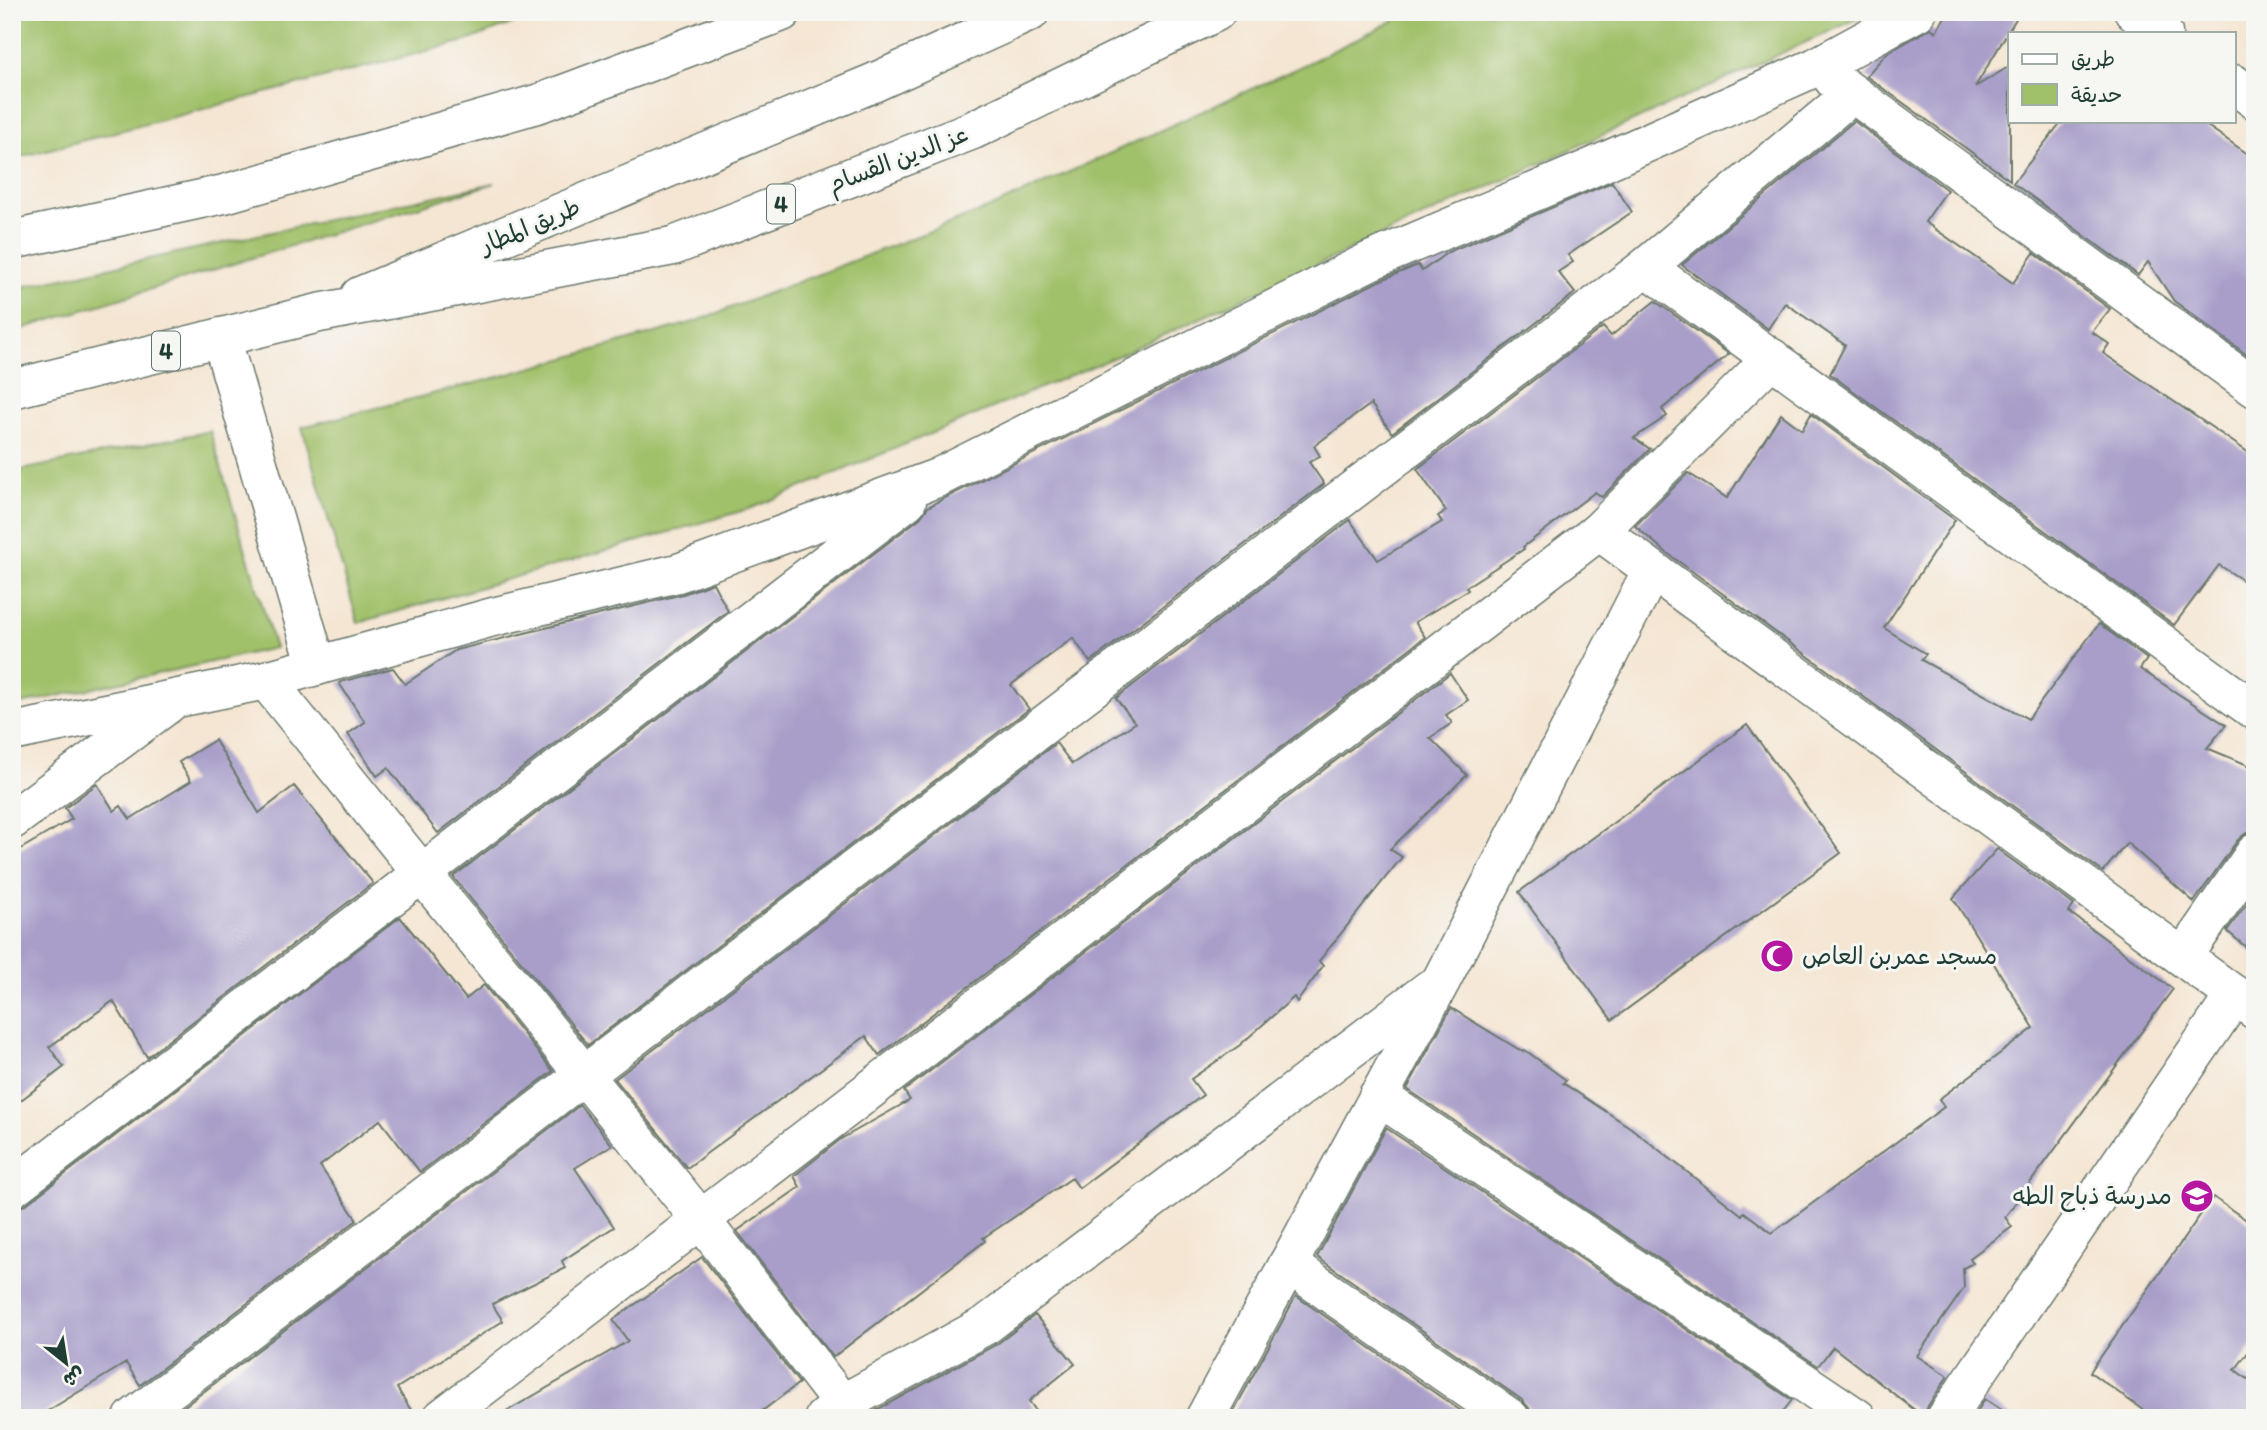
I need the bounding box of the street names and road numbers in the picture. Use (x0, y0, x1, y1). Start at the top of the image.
street label: عز الدين القسام (824, 118, 974, 202)
road number: 4 (767, 184, 795, 224)
street label: طريق المطار (473, 191, 584, 260)
road number: 4 (152, 332, 180, 370)

